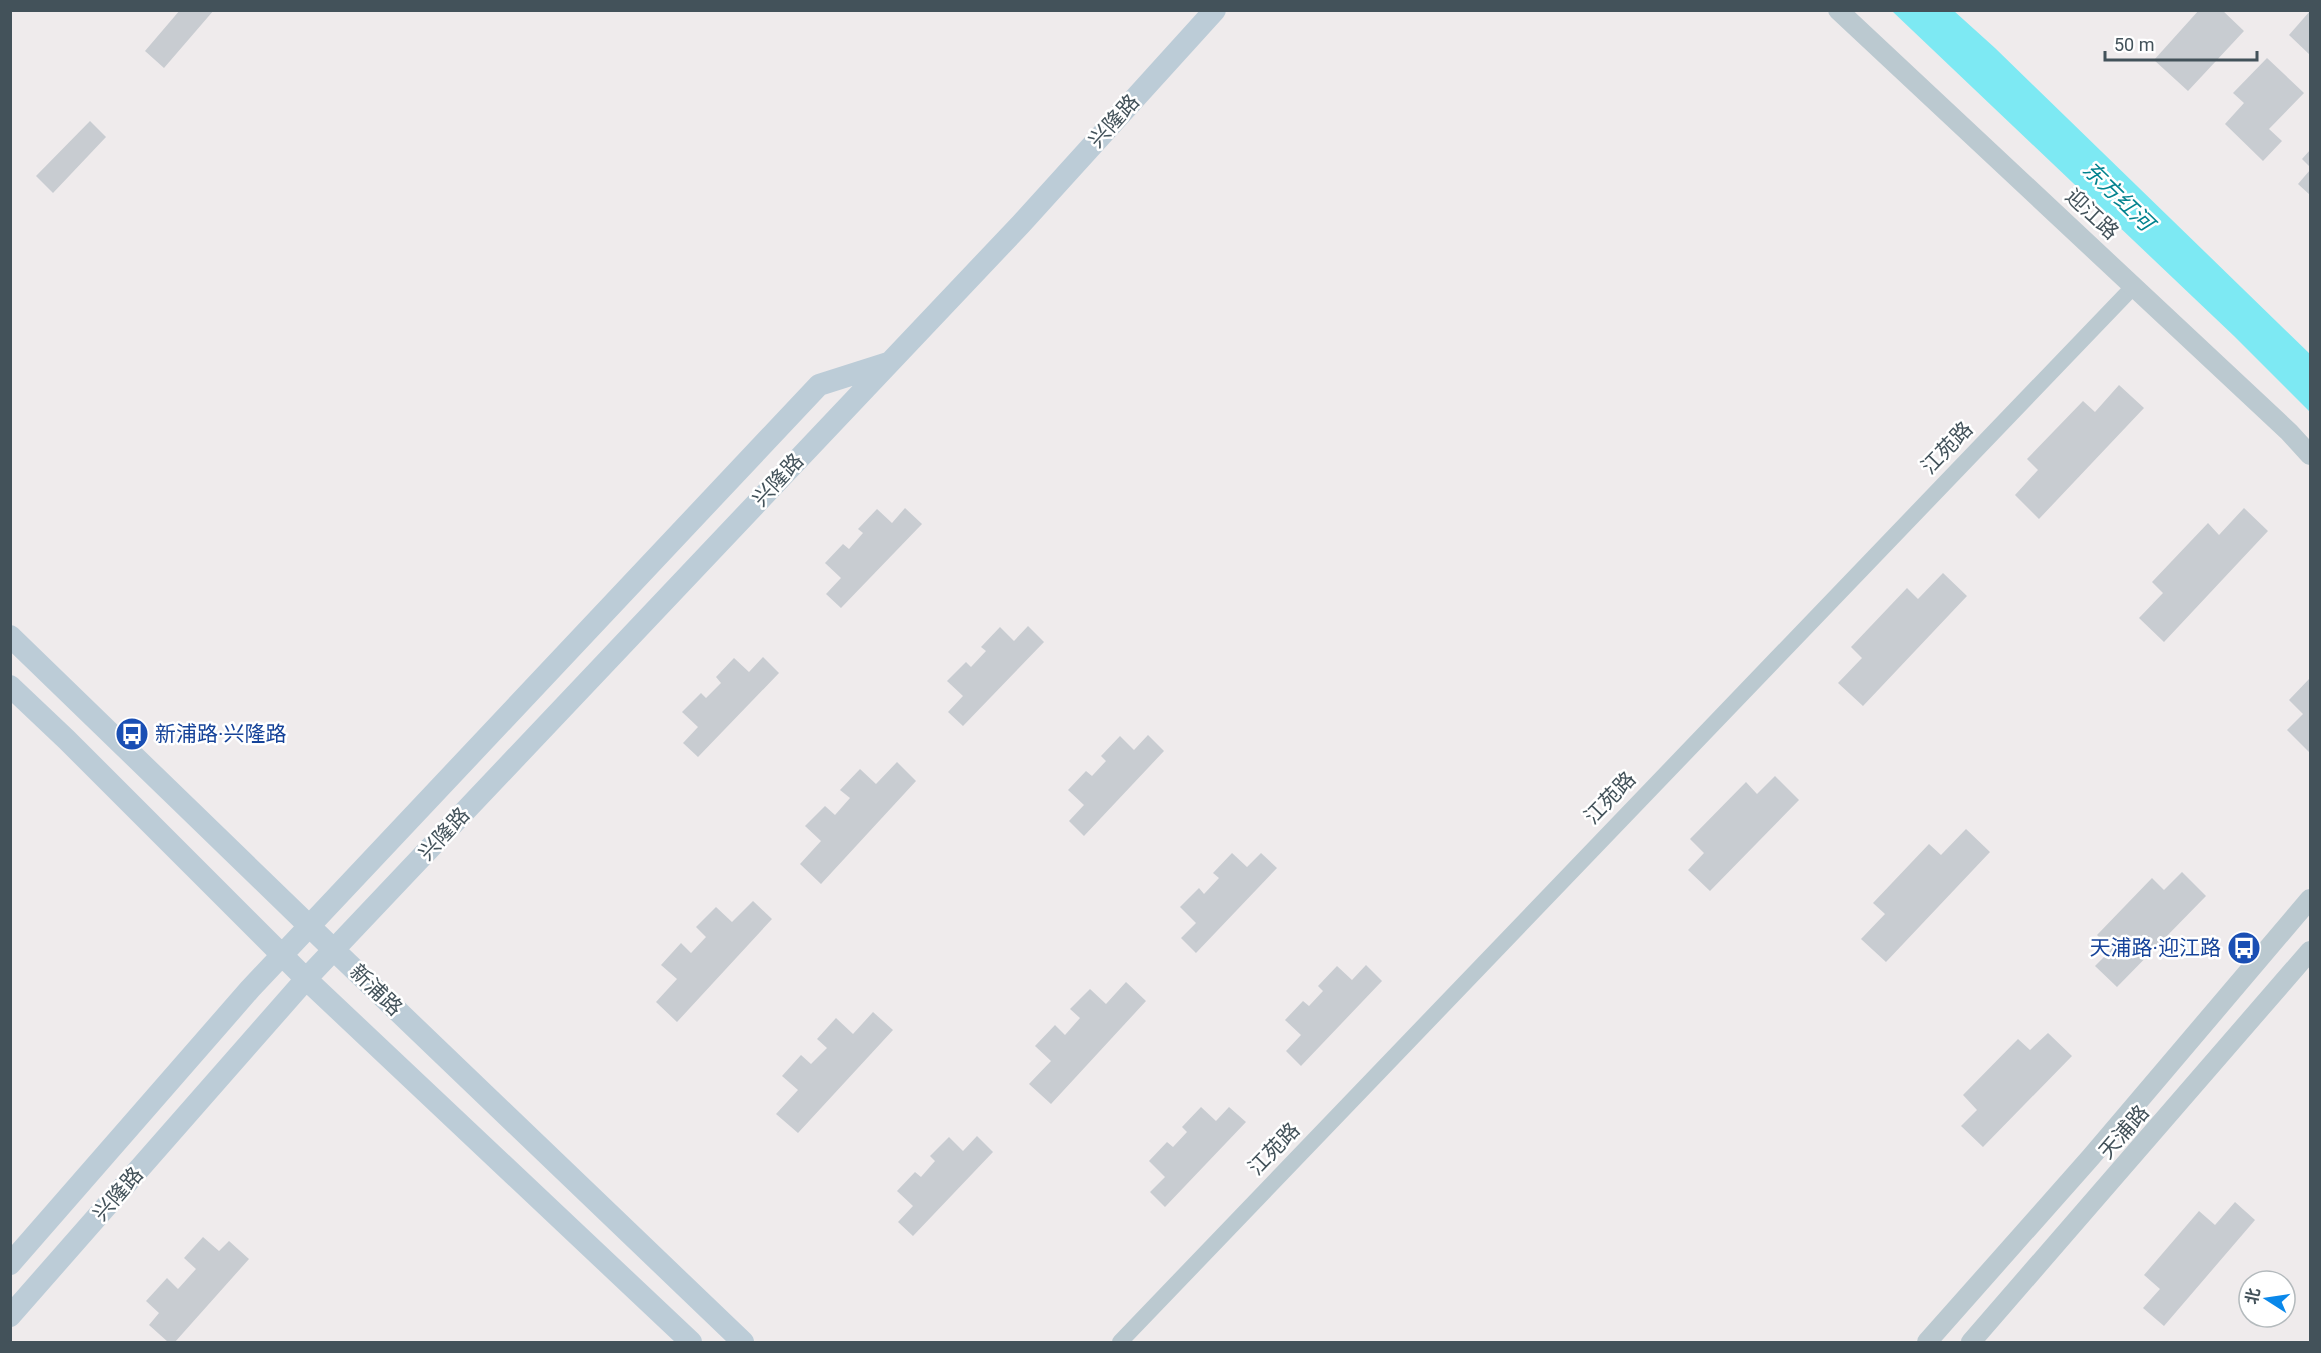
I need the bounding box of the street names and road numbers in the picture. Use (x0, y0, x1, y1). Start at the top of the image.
street label: 兴隆路 (1084, 90, 1144, 152)
street label: 迎江路 (2061, 184, 2123, 244)
street label: 江苑路 (1916, 417, 1978, 479)
street label: 兴隆路 (748, 449, 808, 511)
street label: 江苑路 (1579, 767, 1641, 829)
street label: 兴隆路 (414, 803, 474, 865)
street label: 新浦路 (345, 959, 407, 1021)
street label: 天浦路 (2094, 1100, 2154, 1164)
street label: 江苑路 (1243, 1118, 1305, 1180)
street label: 兴隆路 (88, 1162, 148, 1226)

